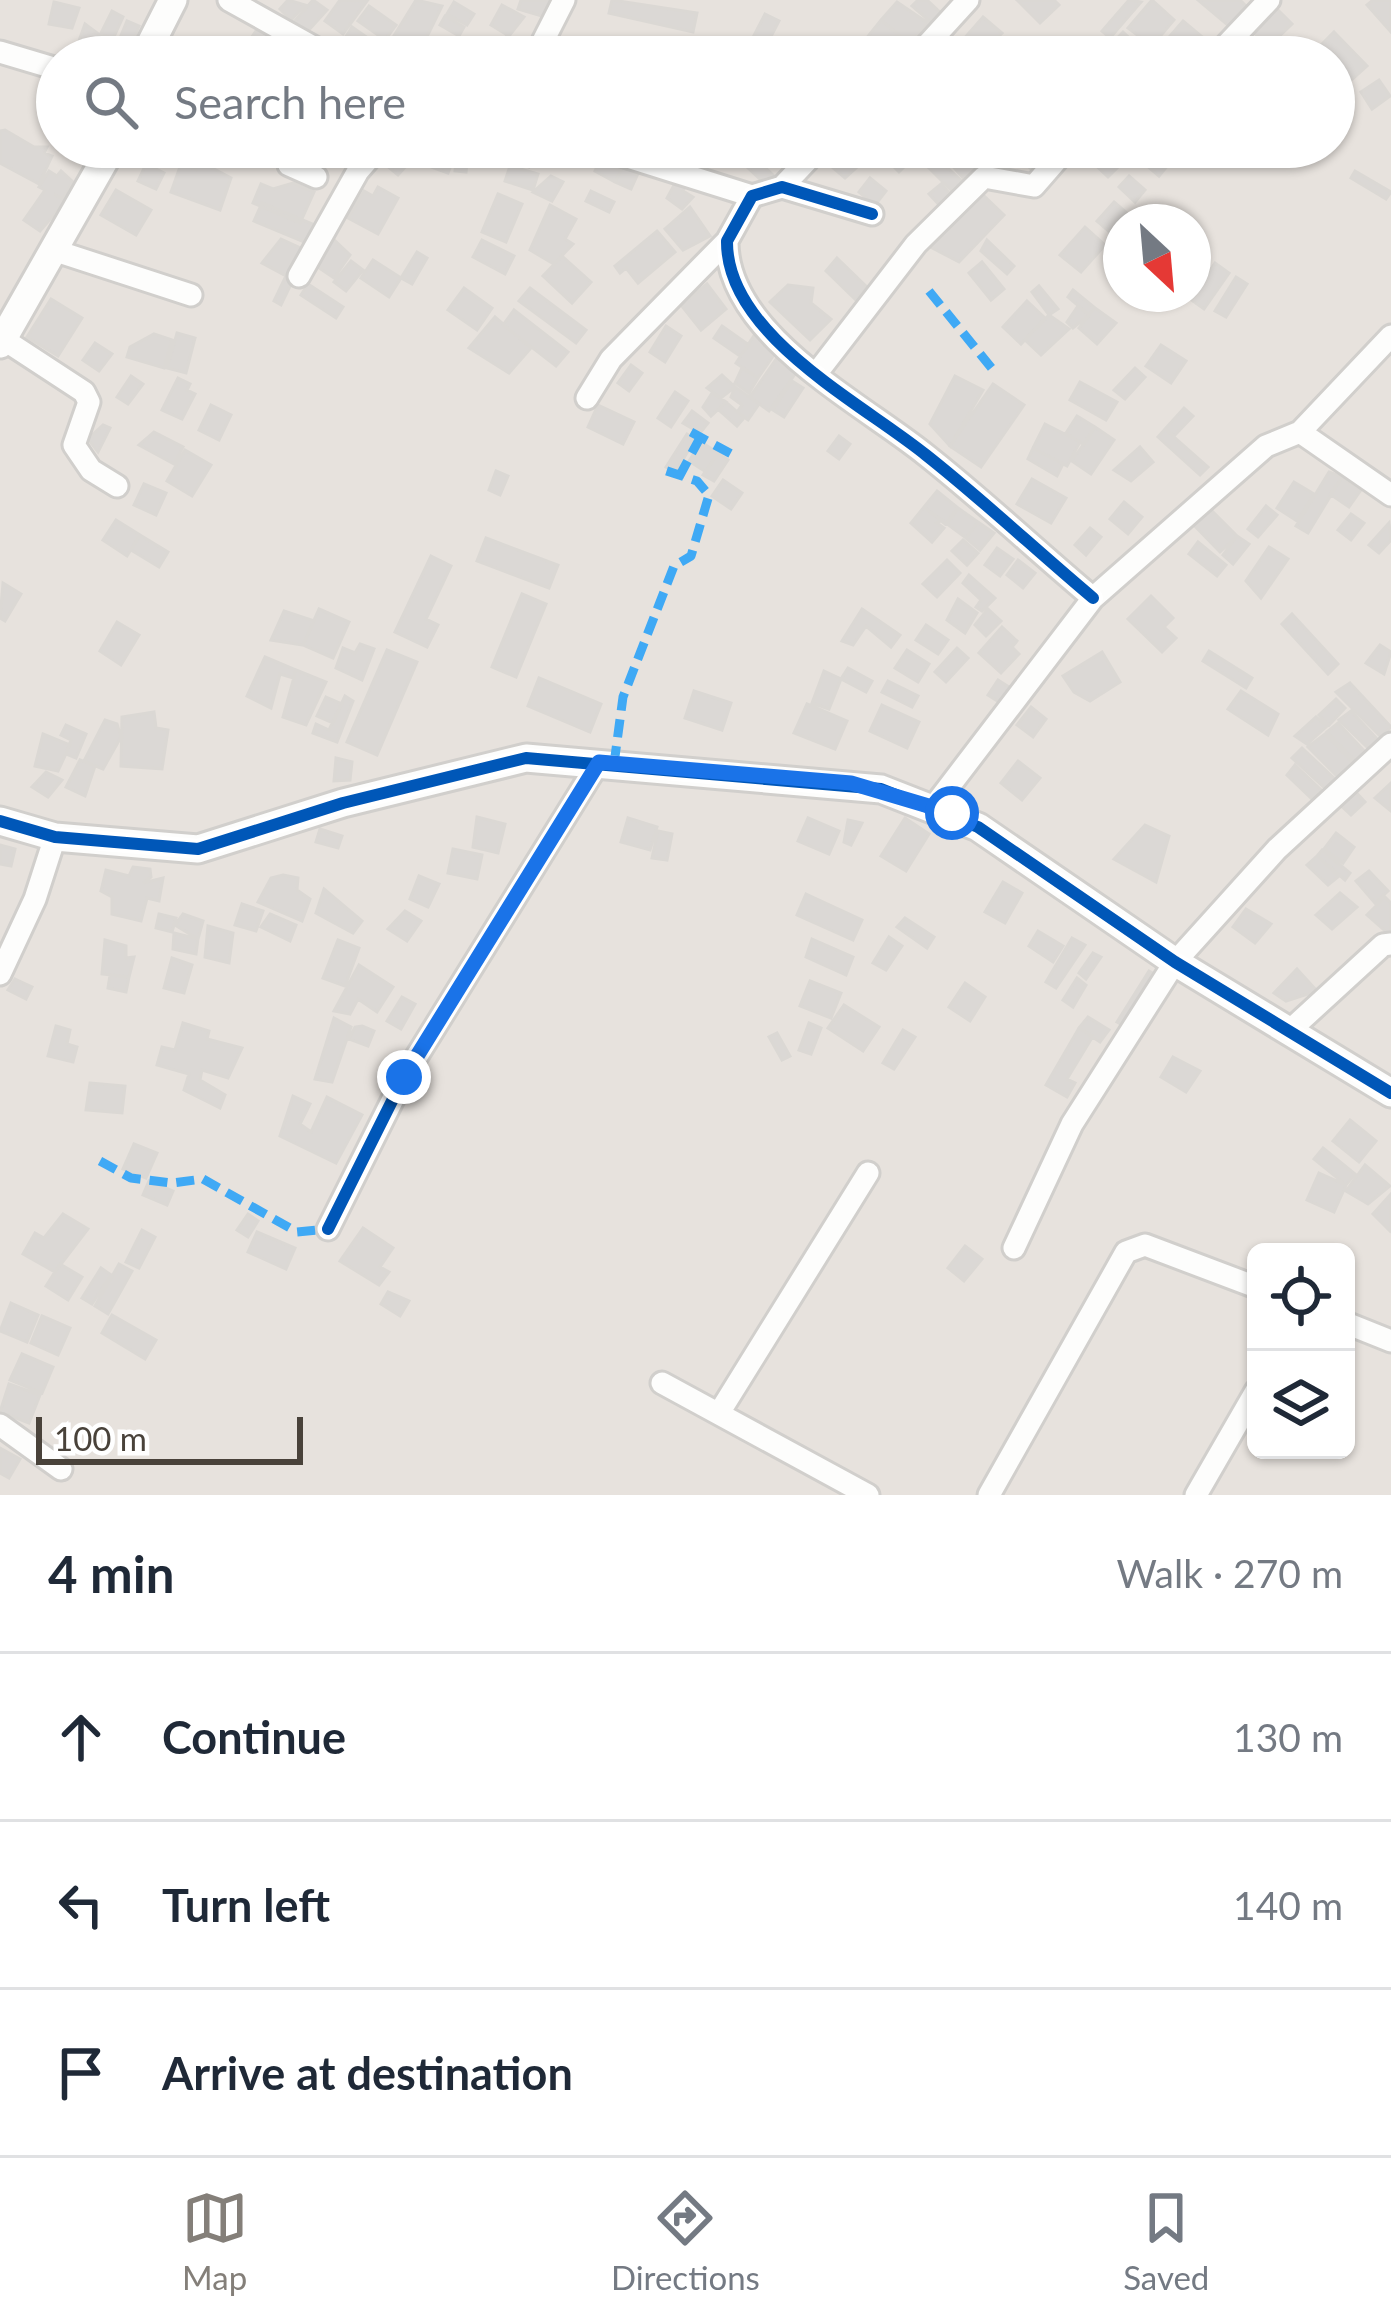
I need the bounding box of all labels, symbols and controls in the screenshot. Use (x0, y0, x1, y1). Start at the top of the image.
search box (36, 36, 1355, 168)
icon: search (78, 69, 144, 135)
text: Search here (174, 75, 406, 129)
north arrow (1103, 204, 1211, 312)
route start (925, 786, 979, 840)
route end (377, 1050, 431, 1104)
map controls (1247, 1243, 1355, 1459)
button: locate (1247, 1243, 1355, 1351)
button: layers (1247, 1351, 1355, 1459)
scale bar (36, 1411, 303, 1464)
text: 100 m (54, 1418, 147, 1458)
text: 4 min (48, 1543, 174, 1604)
text: Walk · 270 m (1116, 1550, 1343, 1596)
icon: ahead (48, 1704, 114, 1770)
text: Continue (162, 1710, 346, 1764)
text: 130 m (1233, 1714, 1343, 1760)
icon: left (48, 1872, 114, 1938)
text: Turn left (162, 1878, 330, 1932)
text: 140 m (1233, 1882, 1343, 1928)
icon: arrive (48, 2040, 114, 2106)
text: Arrive at destination (162, 2046, 573, 2100)
tab: Map (182, 2185, 248, 2297)
tab: Directions (611, 2185, 760, 2297)
tab: Saved (1123, 2185, 1209, 2297)

